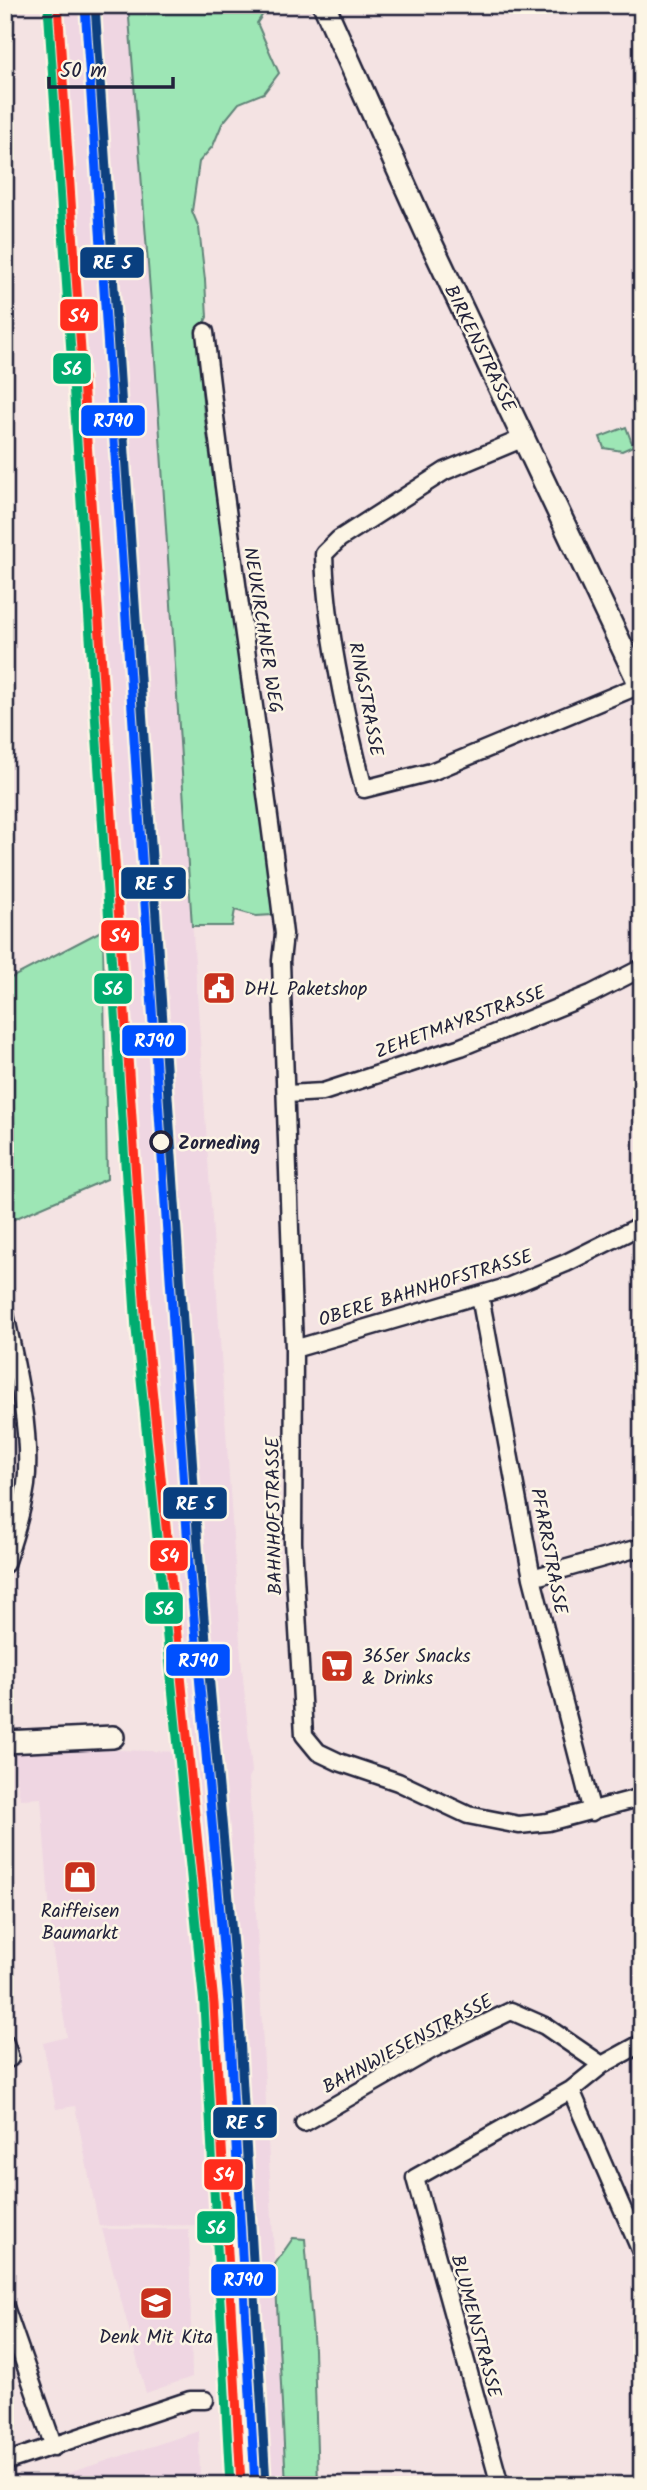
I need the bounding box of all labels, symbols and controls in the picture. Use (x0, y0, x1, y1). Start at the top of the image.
scale bar (49, 46, 173, 90)
text: 50 m (60, 55, 107, 88)
line badge: RE 5 (79, 246, 145, 279)
text: RE 5 (93, 249, 133, 279)
street label: BIRKENSTRASSE (435, 280, 523, 418)
line badge: S4 (59, 298, 99, 332)
text: S4 (69, 302, 90, 332)
line badge: S6 (52, 352, 92, 385)
text: S6 (62, 355, 82, 385)
line badge: RJ90 (80, 404, 146, 437)
text: RJ90 (93, 407, 133, 437)
street label: NEUKIRCHNER WEG (234, 545, 290, 716)
street label: RINGSTRASSE (339, 640, 391, 760)
line badge: RE 5 (120, 866, 187, 900)
text: RE 5 (135, 870, 175, 900)
line badge: S4 (100, 919, 140, 952)
text: S4 (110, 922, 131, 952)
public building icon: DHL Paketshop (200, 969, 238, 1007)
line badge: S6 (93, 972, 133, 1005)
text: S6 (103, 975, 123, 1005)
place label: DHL Paketshop (244, 975, 367, 1005)
street label: ZEHETMAYRSTRASSE (371, 978, 551, 1068)
line badge: RJ90 (121, 1024, 187, 1057)
text: RJ90 (134, 1027, 174, 1057)
place label: Zorneding (178, 1129, 260, 1159)
marker: Zorneding (150, 1131, 172, 1153)
street label: OBERE BAHNHOFSTRASSE (315, 1242, 537, 1336)
street label: BAHNHOFSTRASSE (259, 1436, 291, 1595)
line badge: RE 5 (162, 1486, 228, 1520)
street label: PFARRSTRASSE (521, 1486, 575, 1618)
text: RE 5 (176, 1490, 216, 1520)
line badge: S4 (149, 1539, 189, 1572)
text: S4 (159, 1542, 180, 1572)
line badge: S6 (144, 1591, 184, 1625)
text: S6 (154, 1595, 174, 1625)
place label: 365er Snacks & Drinks (362, 1642, 471, 1694)
line badge: RJ90 (165, 1643, 231, 1677)
text: RJ90 (178, 1647, 218, 1677)
supermarket icon: 365er Snacks & Drinks (318, 1647, 356, 1685)
shop icon: Raiffeisen Baumarkt (61, 1858, 99, 1896)
place label: Raiffeisen Baumarkt (41, 1897, 119, 1949)
street label: BAHNWIESENSTRASSE (317, 1987, 499, 2102)
line badge: RE 5 (212, 2106, 278, 2139)
text: RE 5 (226, 2109, 266, 2139)
line badge: S4 (203, 2158, 244, 2191)
text: S4 (214, 2161, 235, 2191)
line badge: S6 (196, 2210, 236, 2244)
text: S6 (206, 2214, 226, 2244)
street label: BLUMENSTRASSE (442, 2252, 509, 2402)
line badge: RJ90 (210, 2263, 277, 2297)
text: RJ90 (223, 2266, 263, 2296)
school or university icon: Denk Mit Kita (137, 2284, 175, 2322)
place label: Denk Mit Kita (99, 2323, 213, 2353)

